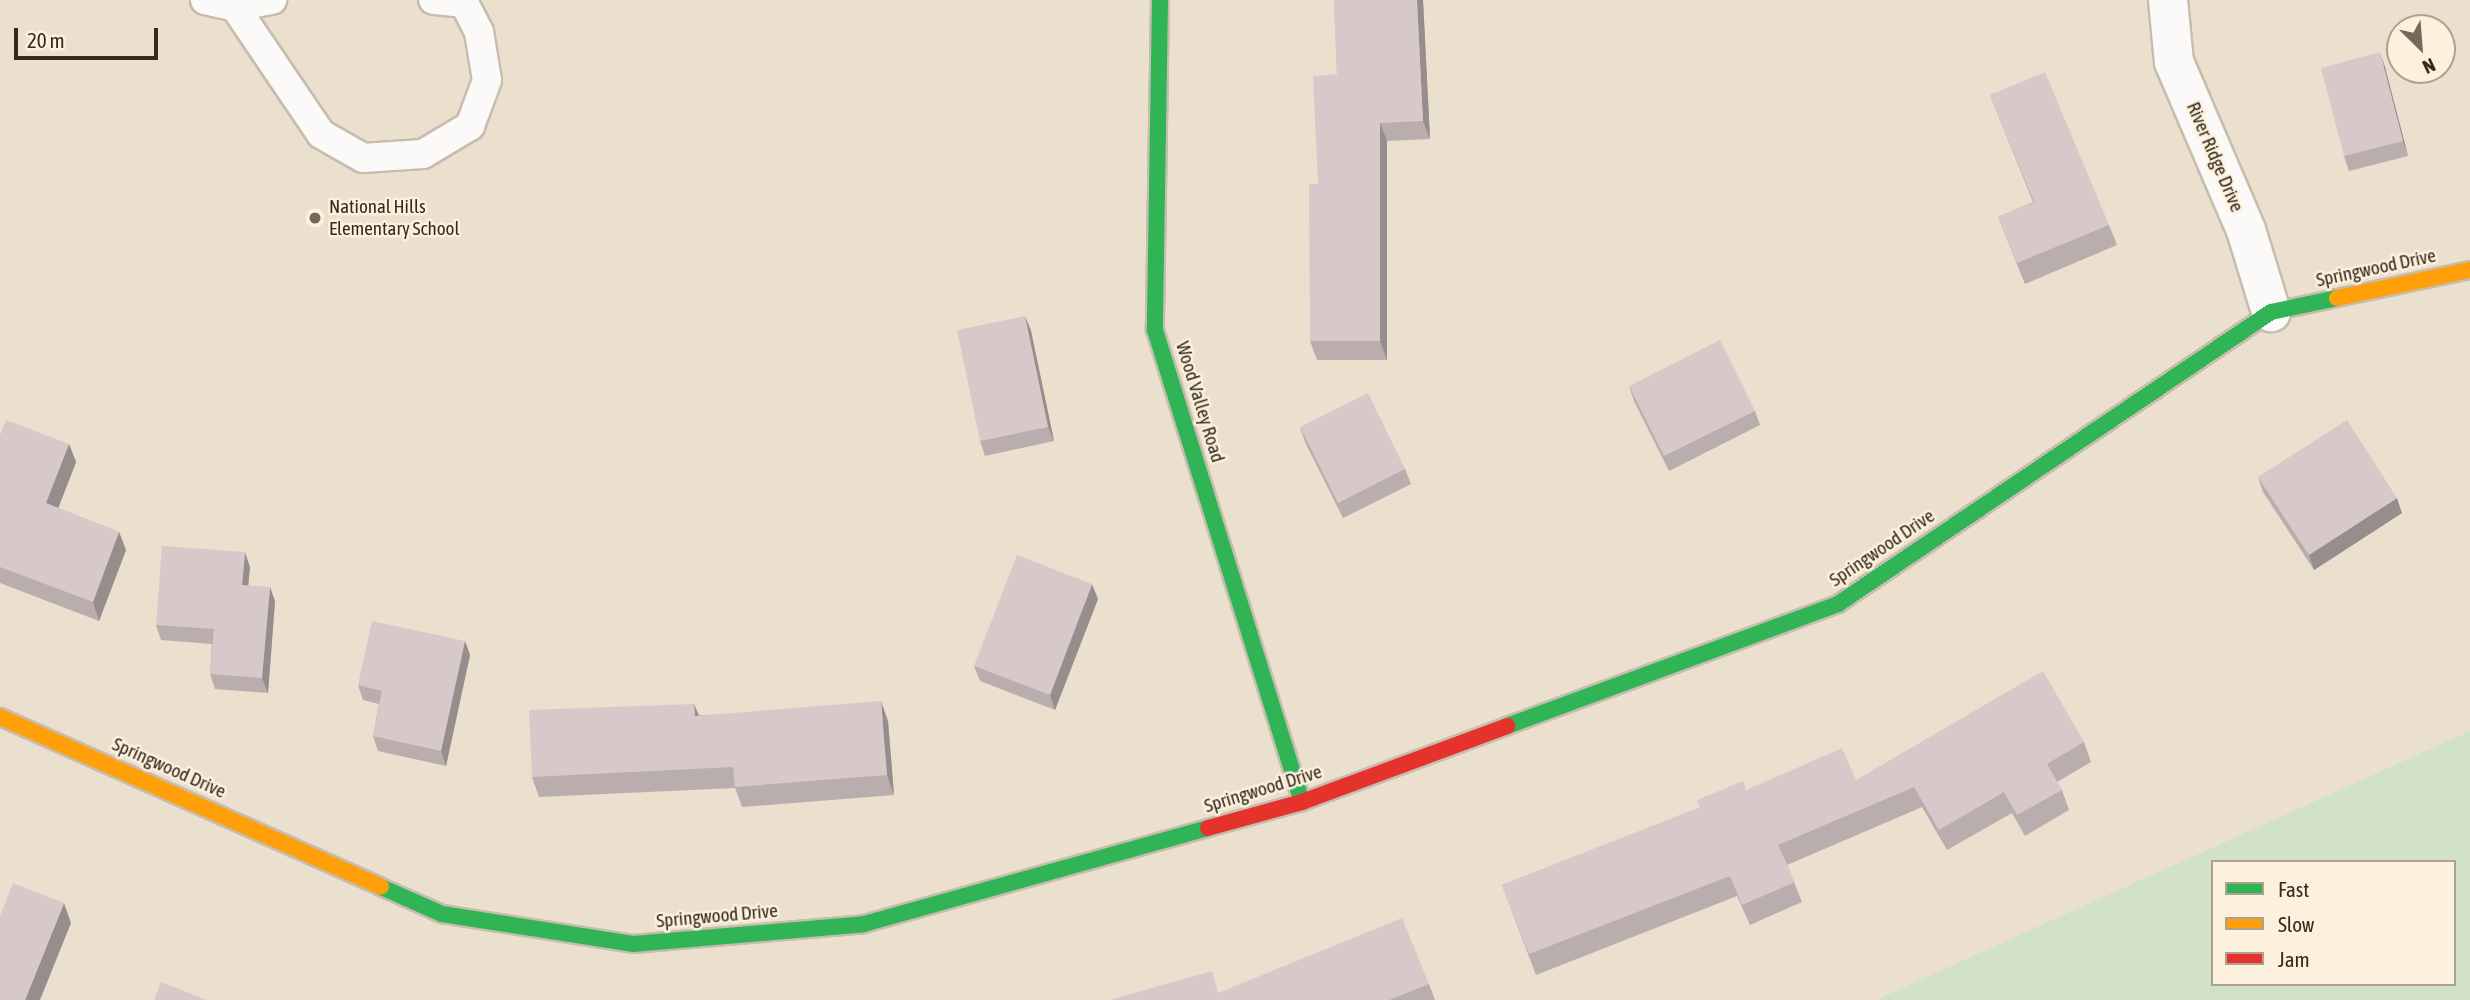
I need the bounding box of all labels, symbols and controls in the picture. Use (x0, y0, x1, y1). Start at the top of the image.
scale bar (18, 14, 161, 58)
north arrow (2386, 14, 2456, 84)
text: 20 m (27, 28, 65, 52)
text: N (2419, 54, 2439, 79)
street label: River Ridge Drive (2182, 99, 2248, 215)
place label: National Hills Elementary School (329, 196, 460, 240)
marker: National Hills Elementary School (307, 210, 323, 226)
street label: Springwood Drive (2314, 244, 2438, 292)
street label: Wood Valley Road (1171, 339, 1229, 465)
street label: Springwood Drive (1825, 504, 1939, 592)
street label: Springwood Drive (109, 733, 229, 803)
street label: Springwood Drive (1201, 760, 1325, 818)
legend (2211, 860, 2456, 986)
text: Fast (2278, 877, 2309, 901)
street label: Springwood Drive (655, 899, 779, 933)
text: Slow (2278, 912, 2314, 936)
text: Jam (2278, 947, 2310, 971)

